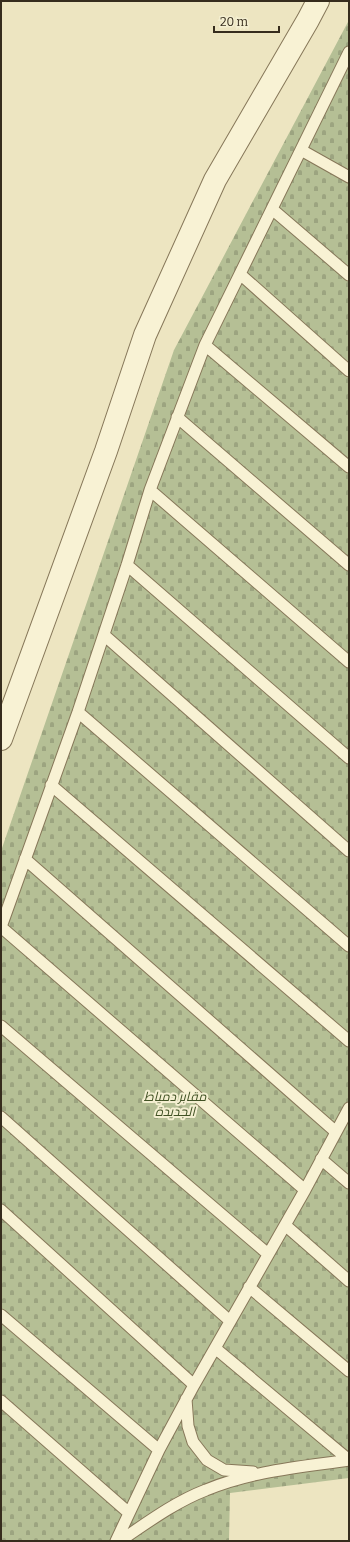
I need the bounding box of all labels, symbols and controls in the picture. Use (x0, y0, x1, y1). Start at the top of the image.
scale bar (214, 8, 279, 34)
text: 20 m (220, 15, 249, 29)
park label: مقابر دمياط الجديدة (144, 1089, 207, 1119)

